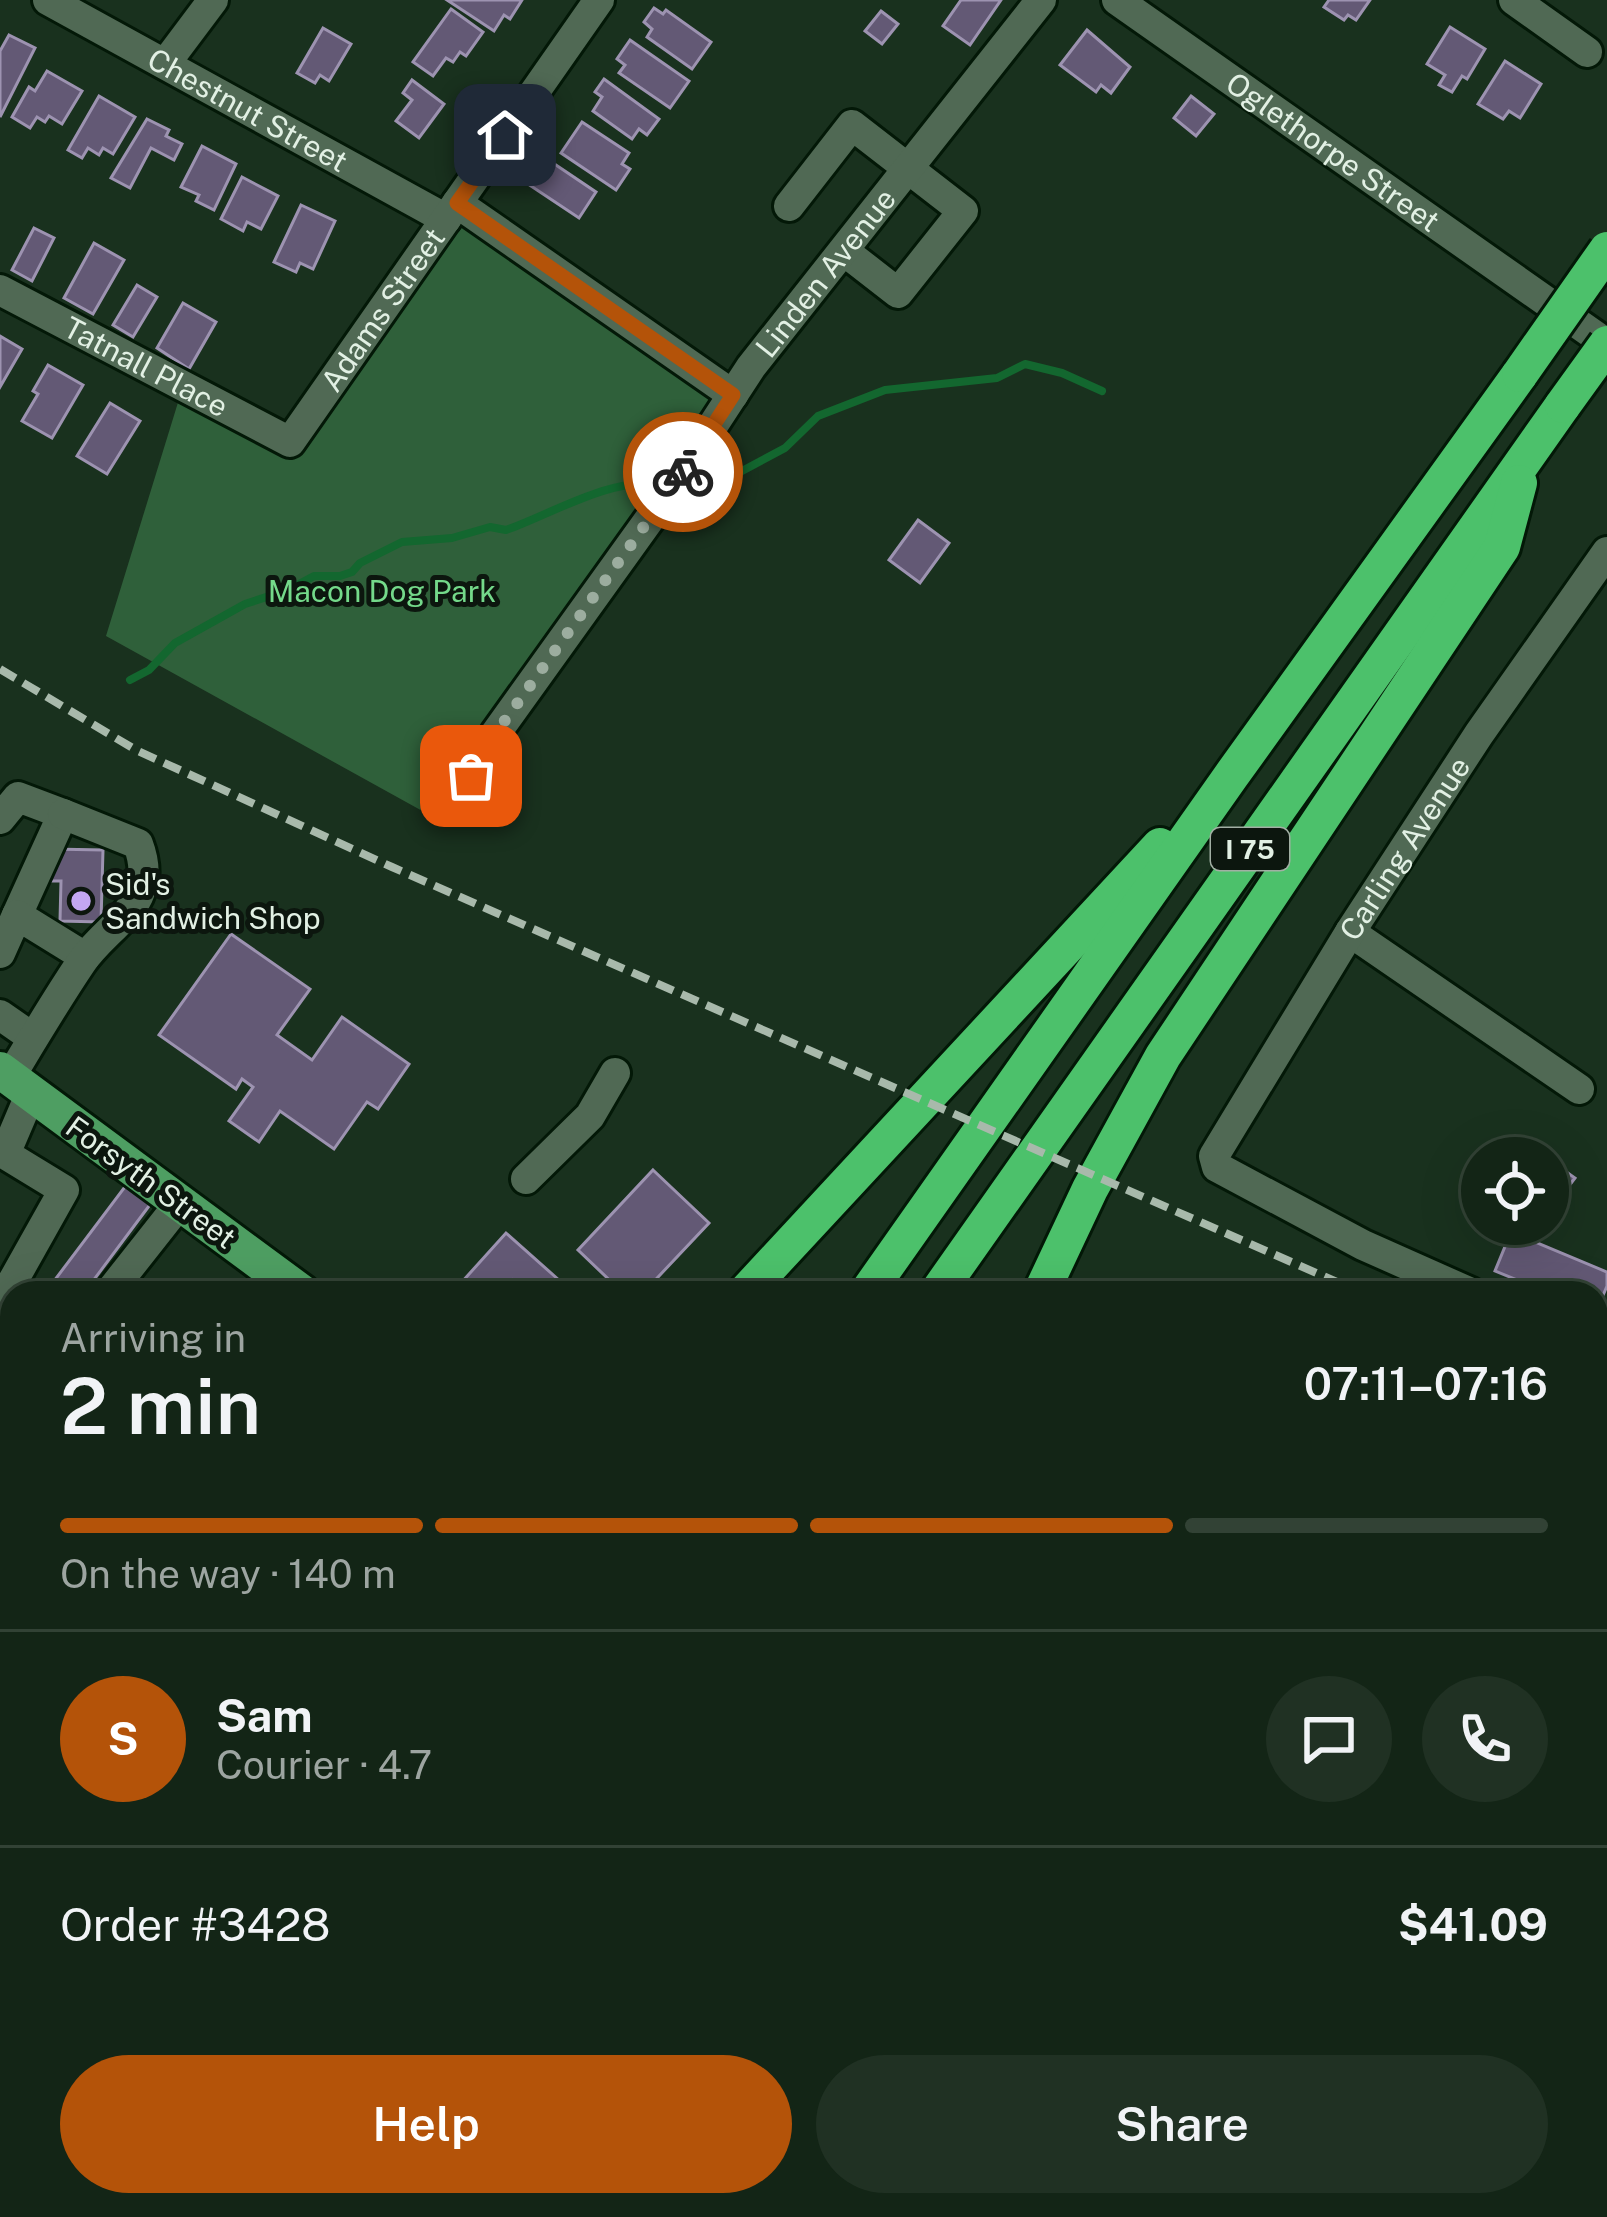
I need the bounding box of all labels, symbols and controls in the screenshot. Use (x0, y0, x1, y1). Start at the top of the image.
street label: Chestnut Street (142, 40, 354, 179)
street label: Oglethorpe Street (1219, 64, 1447, 239)
pin (454, 84, 556, 186)
icon: home (472, 102, 538, 168)
street label: Linden Avenue (748, 181, 903, 364)
street label: Adams Street (313, 221, 452, 398)
street label: Tatnall Place (58, 309, 234, 424)
courier (623, 412, 743, 532)
icon: bike (650, 439, 716, 505)
park label: Macon Dog Park (268, 573, 496, 609)
pin (420, 725, 522, 827)
icon: bag (438, 743, 504, 809)
street label: Carling Avenue (1332, 750, 1477, 947)
road number: I 75 (1211, 828, 1289, 870)
place label: Sid's Sandwich Shop (105, 866, 321, 936)
marker: Sid's Sandwich Shop (68, 888, 94, 914)
street label: Forsyth Street (59, 1108, 243, 1256)
map controls (1461, 1137, 1569, 1245)
button: locate (1461, 1137, 1569, 1245)
text: Arriving in (60, 1315, 246, 1361)
text: 07:11–07:16 (1304, 1357, 1548, 1410)
text: 2 min (60, 1360, 261, 1452)
text: On the way · 140 m (60, 1551, 396, 1597)
button: chat (1266, 1676, 1392, 1802)
button: phone (1422, 1676, 1548, 1802)
text: Sam (216, 1689, 313, 1742)
text: S (107, 1712, 139, 1765)
text: Courier · 4.7 (216, 1742, 432, 1788)
text: Order #3428 (60, 1898, 330, 1951)
text: $41.09 (1398, 1898, 1548, 1951)
button: Help (60, 2055, 792, 2193)
button: Share (816, 2055, 1548, 2193)

